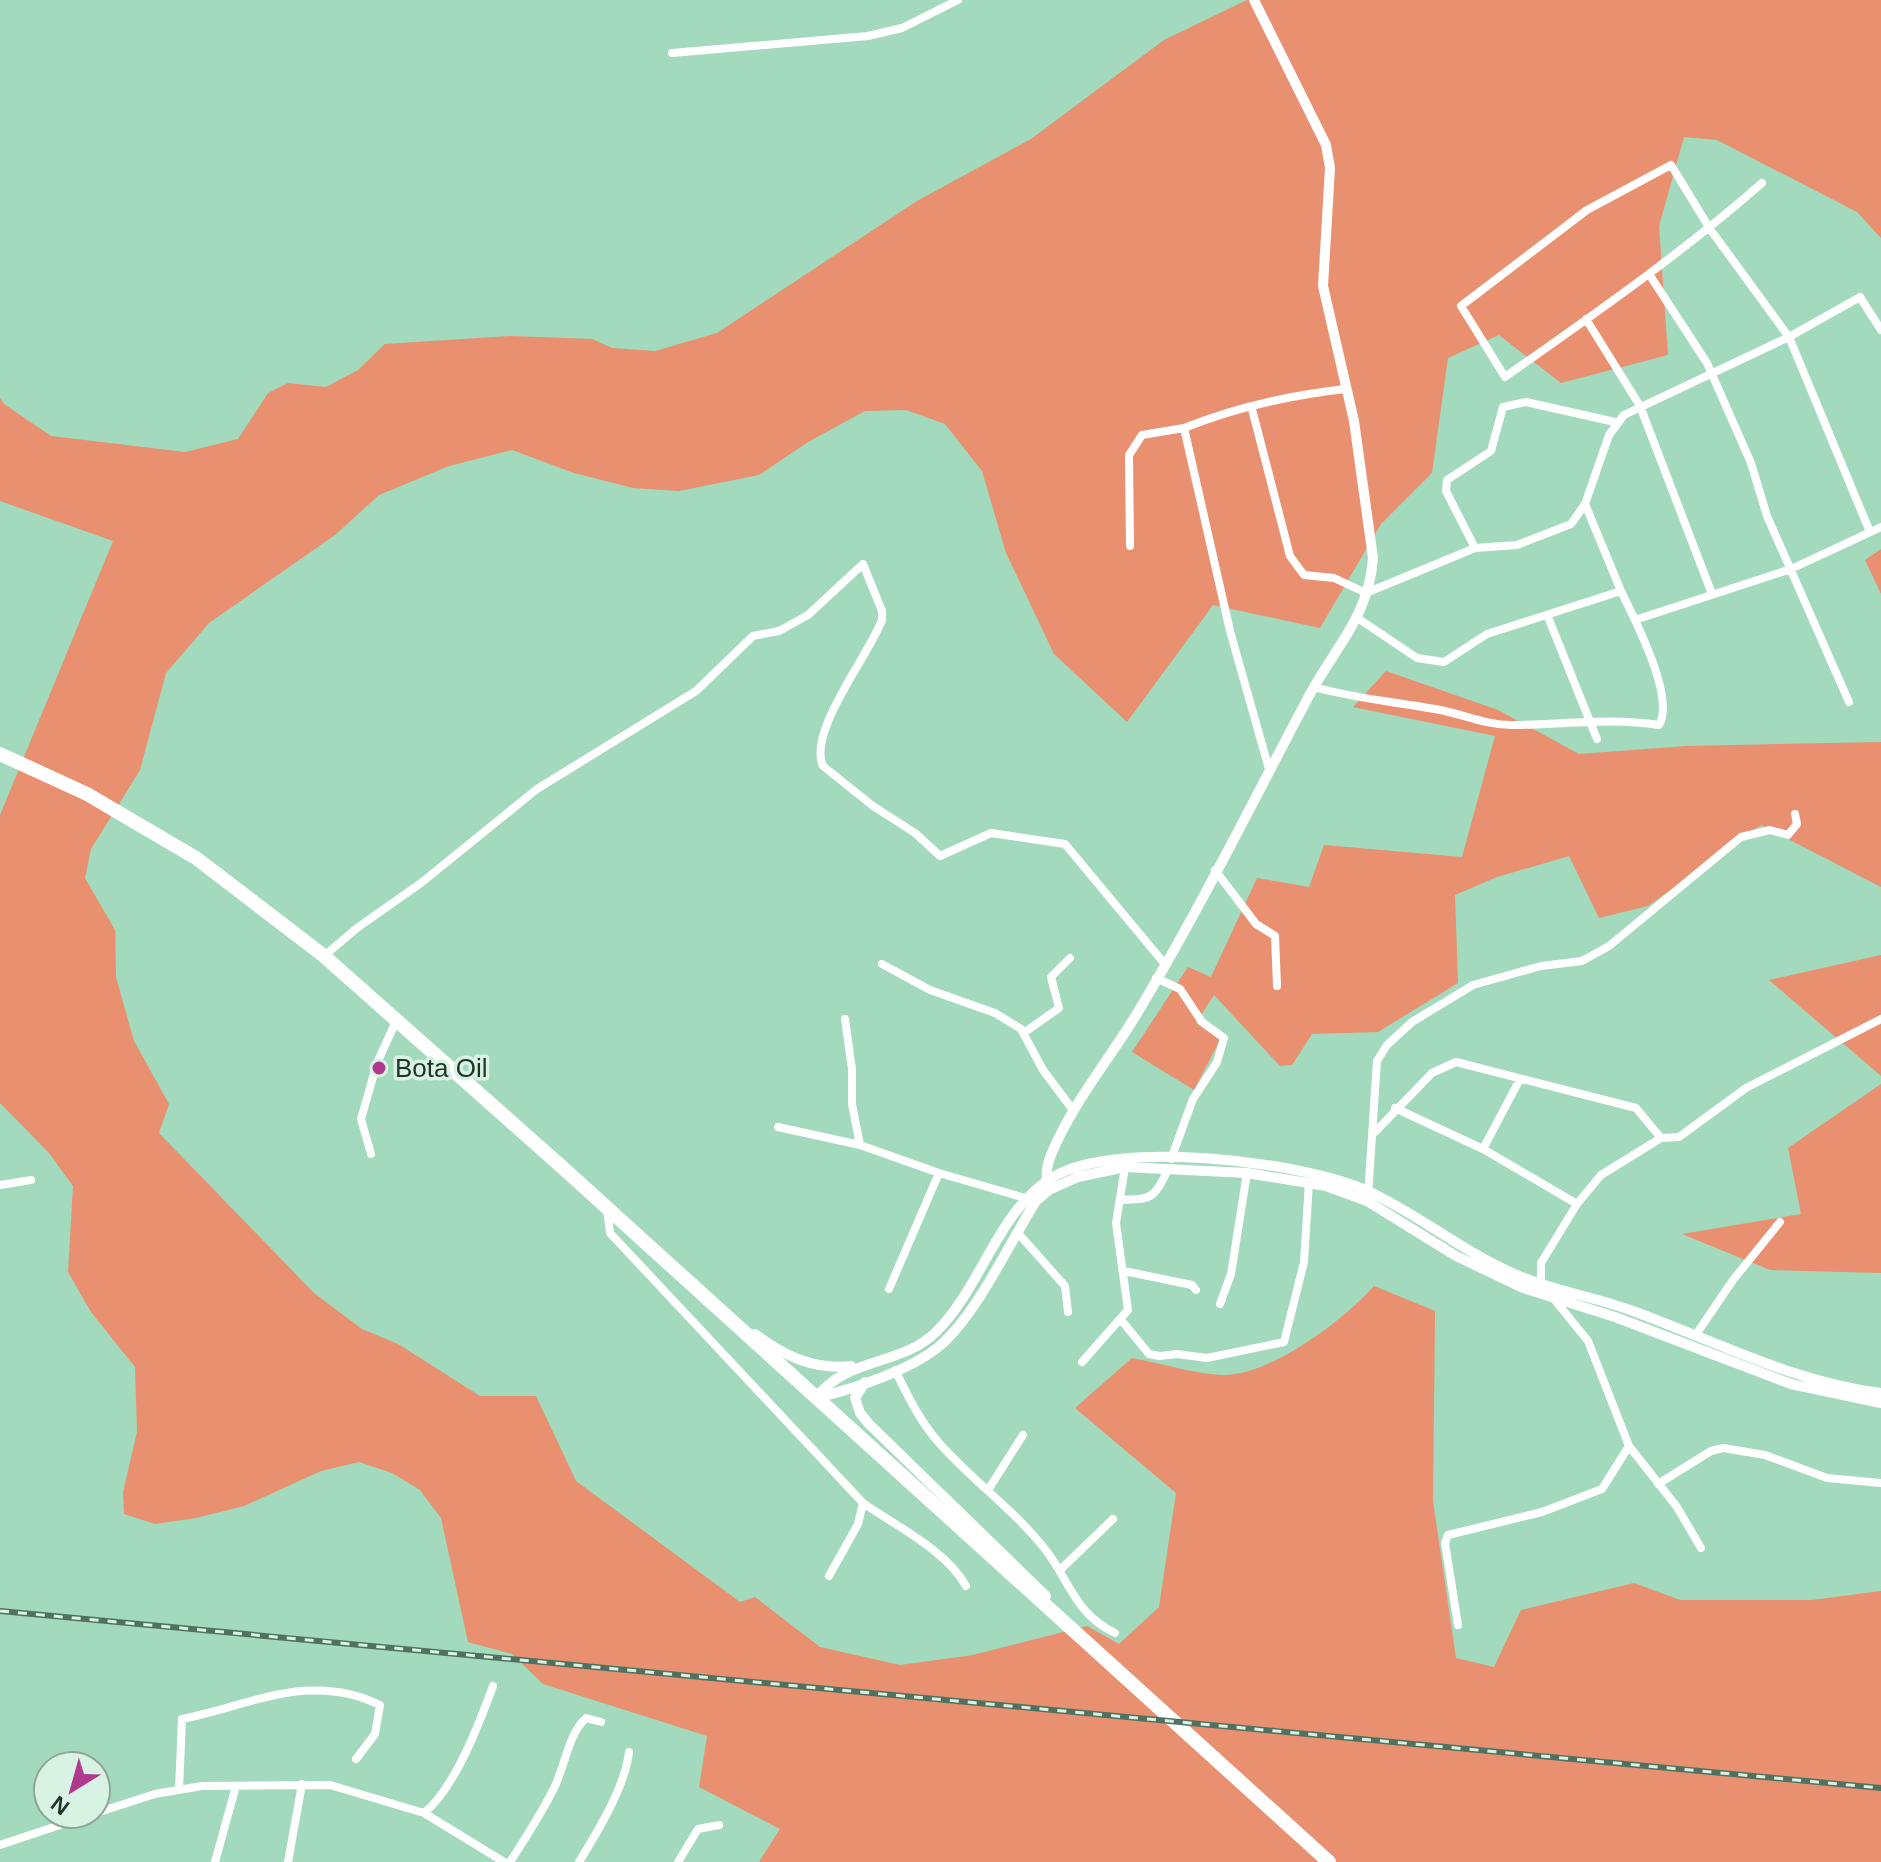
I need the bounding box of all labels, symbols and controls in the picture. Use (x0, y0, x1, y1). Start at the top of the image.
place label: Bota Oil (395, 1053, 488, 1083)
marker: Bota Oil (370, 1059, 388, 1077)
north arrow (32, 1750, 112, 1830)
text: N (46, 1791, 74, 1820)

